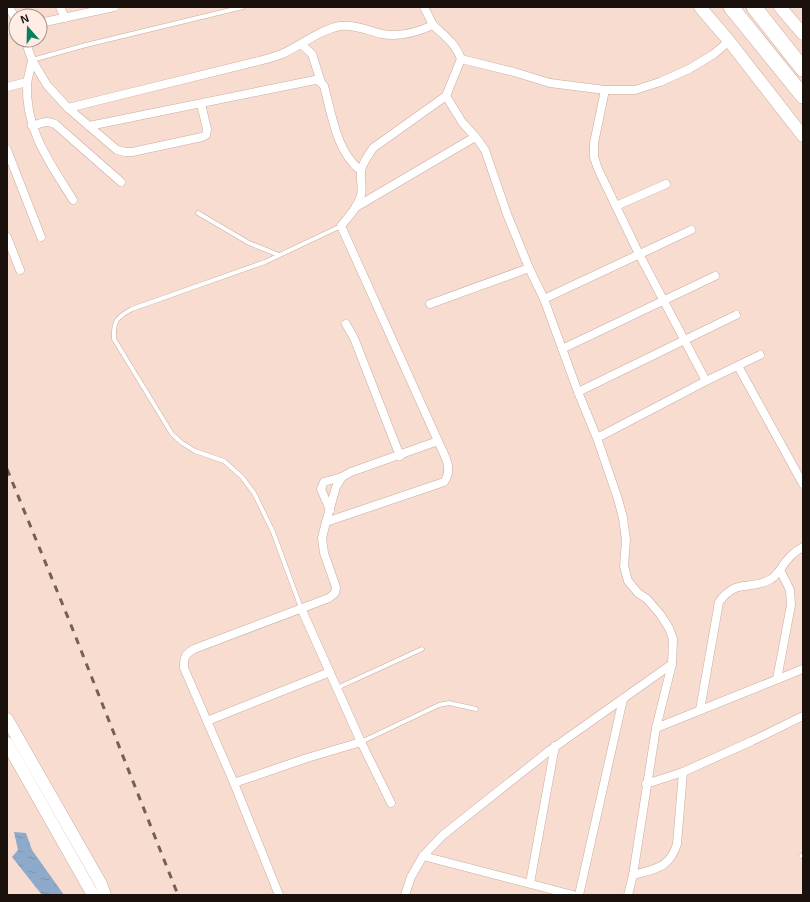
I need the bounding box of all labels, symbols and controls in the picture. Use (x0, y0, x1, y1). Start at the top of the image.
north arrow (8, 8, 48, 48)
text: N (19, 12, 30, 26)

